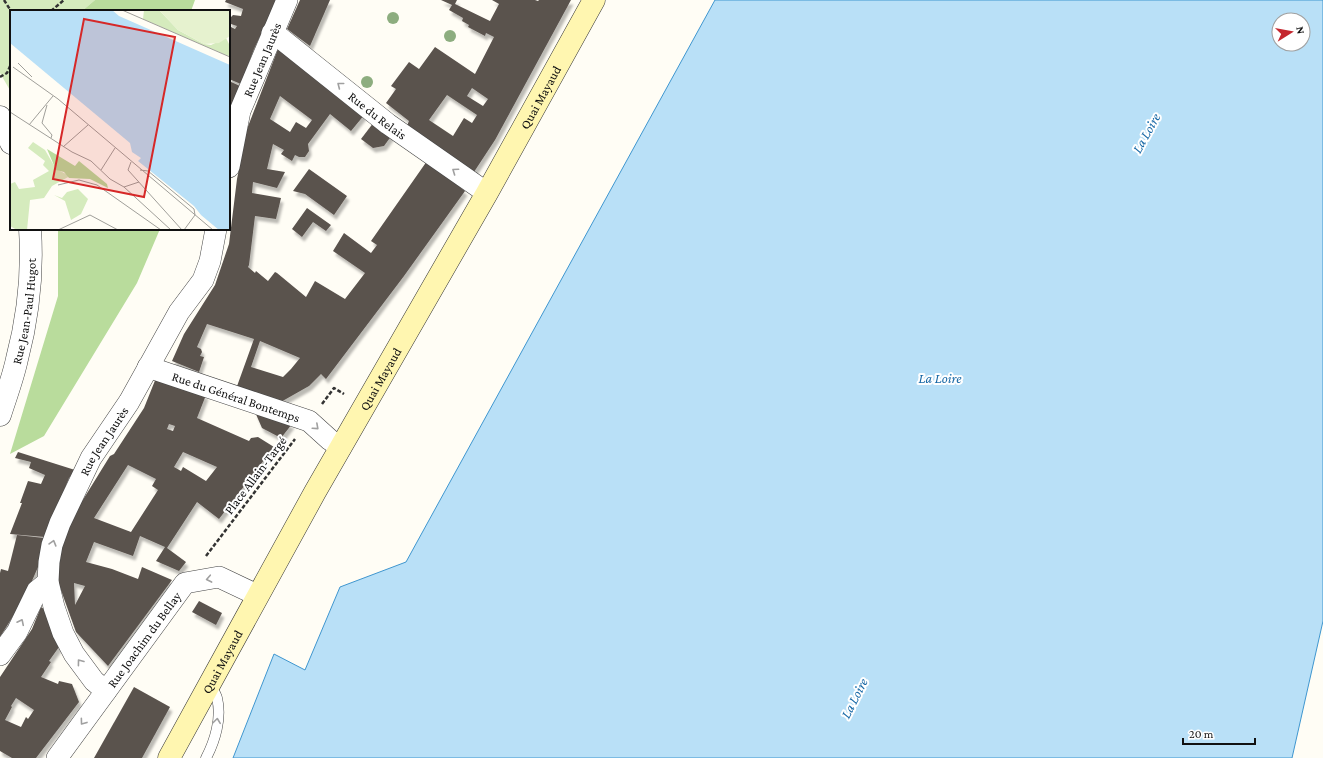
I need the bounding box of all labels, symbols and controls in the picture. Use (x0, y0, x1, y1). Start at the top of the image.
inset map (10, 10, 230, 230)
north arrow (1271, 12, 1311, 52)
street label: Rue Jean Jaurès (240, 20, 285, 99)
text: N (1294, 25, 1308, 35)
street label: Quai Mayaud (517, 63, 564, 132)
one-way arrow (337, 83, 344, 90)
street label: Rue du Relais (345, 89, 409, 143)
water label: La Loire (1129, 110, 1164, 156)
one-way arrow (453, 169, 460, 176)
street label: Rue Jean-Paul Hugot (9, 257, 39, 366)
street label: Quai Mayaud (357, 345, 405, 413)
street label: Rue du Général Bontemps (170, 369, 302, 425)
water label: La Loire (919, 370, 962, 386)
street label: Rue Jean Jaurès (77, 404, 132, 478)
one-way arrow (311, 422, 319, 430)
street label: Place Allain-Targé (221, 433, 290, 517)
one-way arrow (48, 540, 57, 547)
one-way arrow (206, 574, 212, 583)
street label: Rue Joachim du Bellay (104, 588, 185, 690)
one-way arrow (16, 619, 24, 627)
street label: Quai Mayaud (199, 627, 246, 696)
one-way arrow (78, 660, 85, 667)
water label: La Loire (837, 675, 871, 721)
one-way arrow (81, 718, 88, 725)
one-way arrow (212, 718, 221, 724)
scale bar (1183, 720, 1255, 746)
text: 20 m (1189, 727, 1214, 741)

